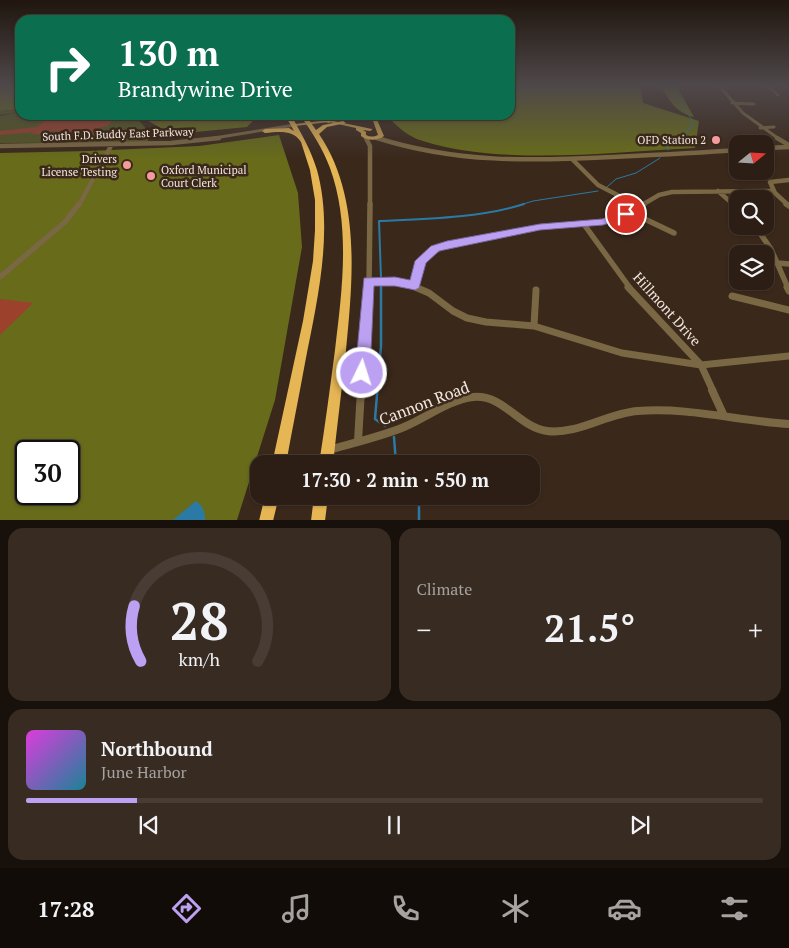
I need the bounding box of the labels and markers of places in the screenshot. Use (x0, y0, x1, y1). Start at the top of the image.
place label: OFD Station 2 (637, 133, 706, 147)
marker: OFD Station 2 (710, 134, 722, 146)
place label: Drivers License Testing (42, 152, 117, 179)
marker: Drivers License Testing (121, 159, 133, 171)
place label: Oxford Municipal Court Clerk (161, 163, 247, 190)
marker: Oxford Municipal Court Clerk (145, 170, 157, 182)
pin (605, 193, 647, 235)

